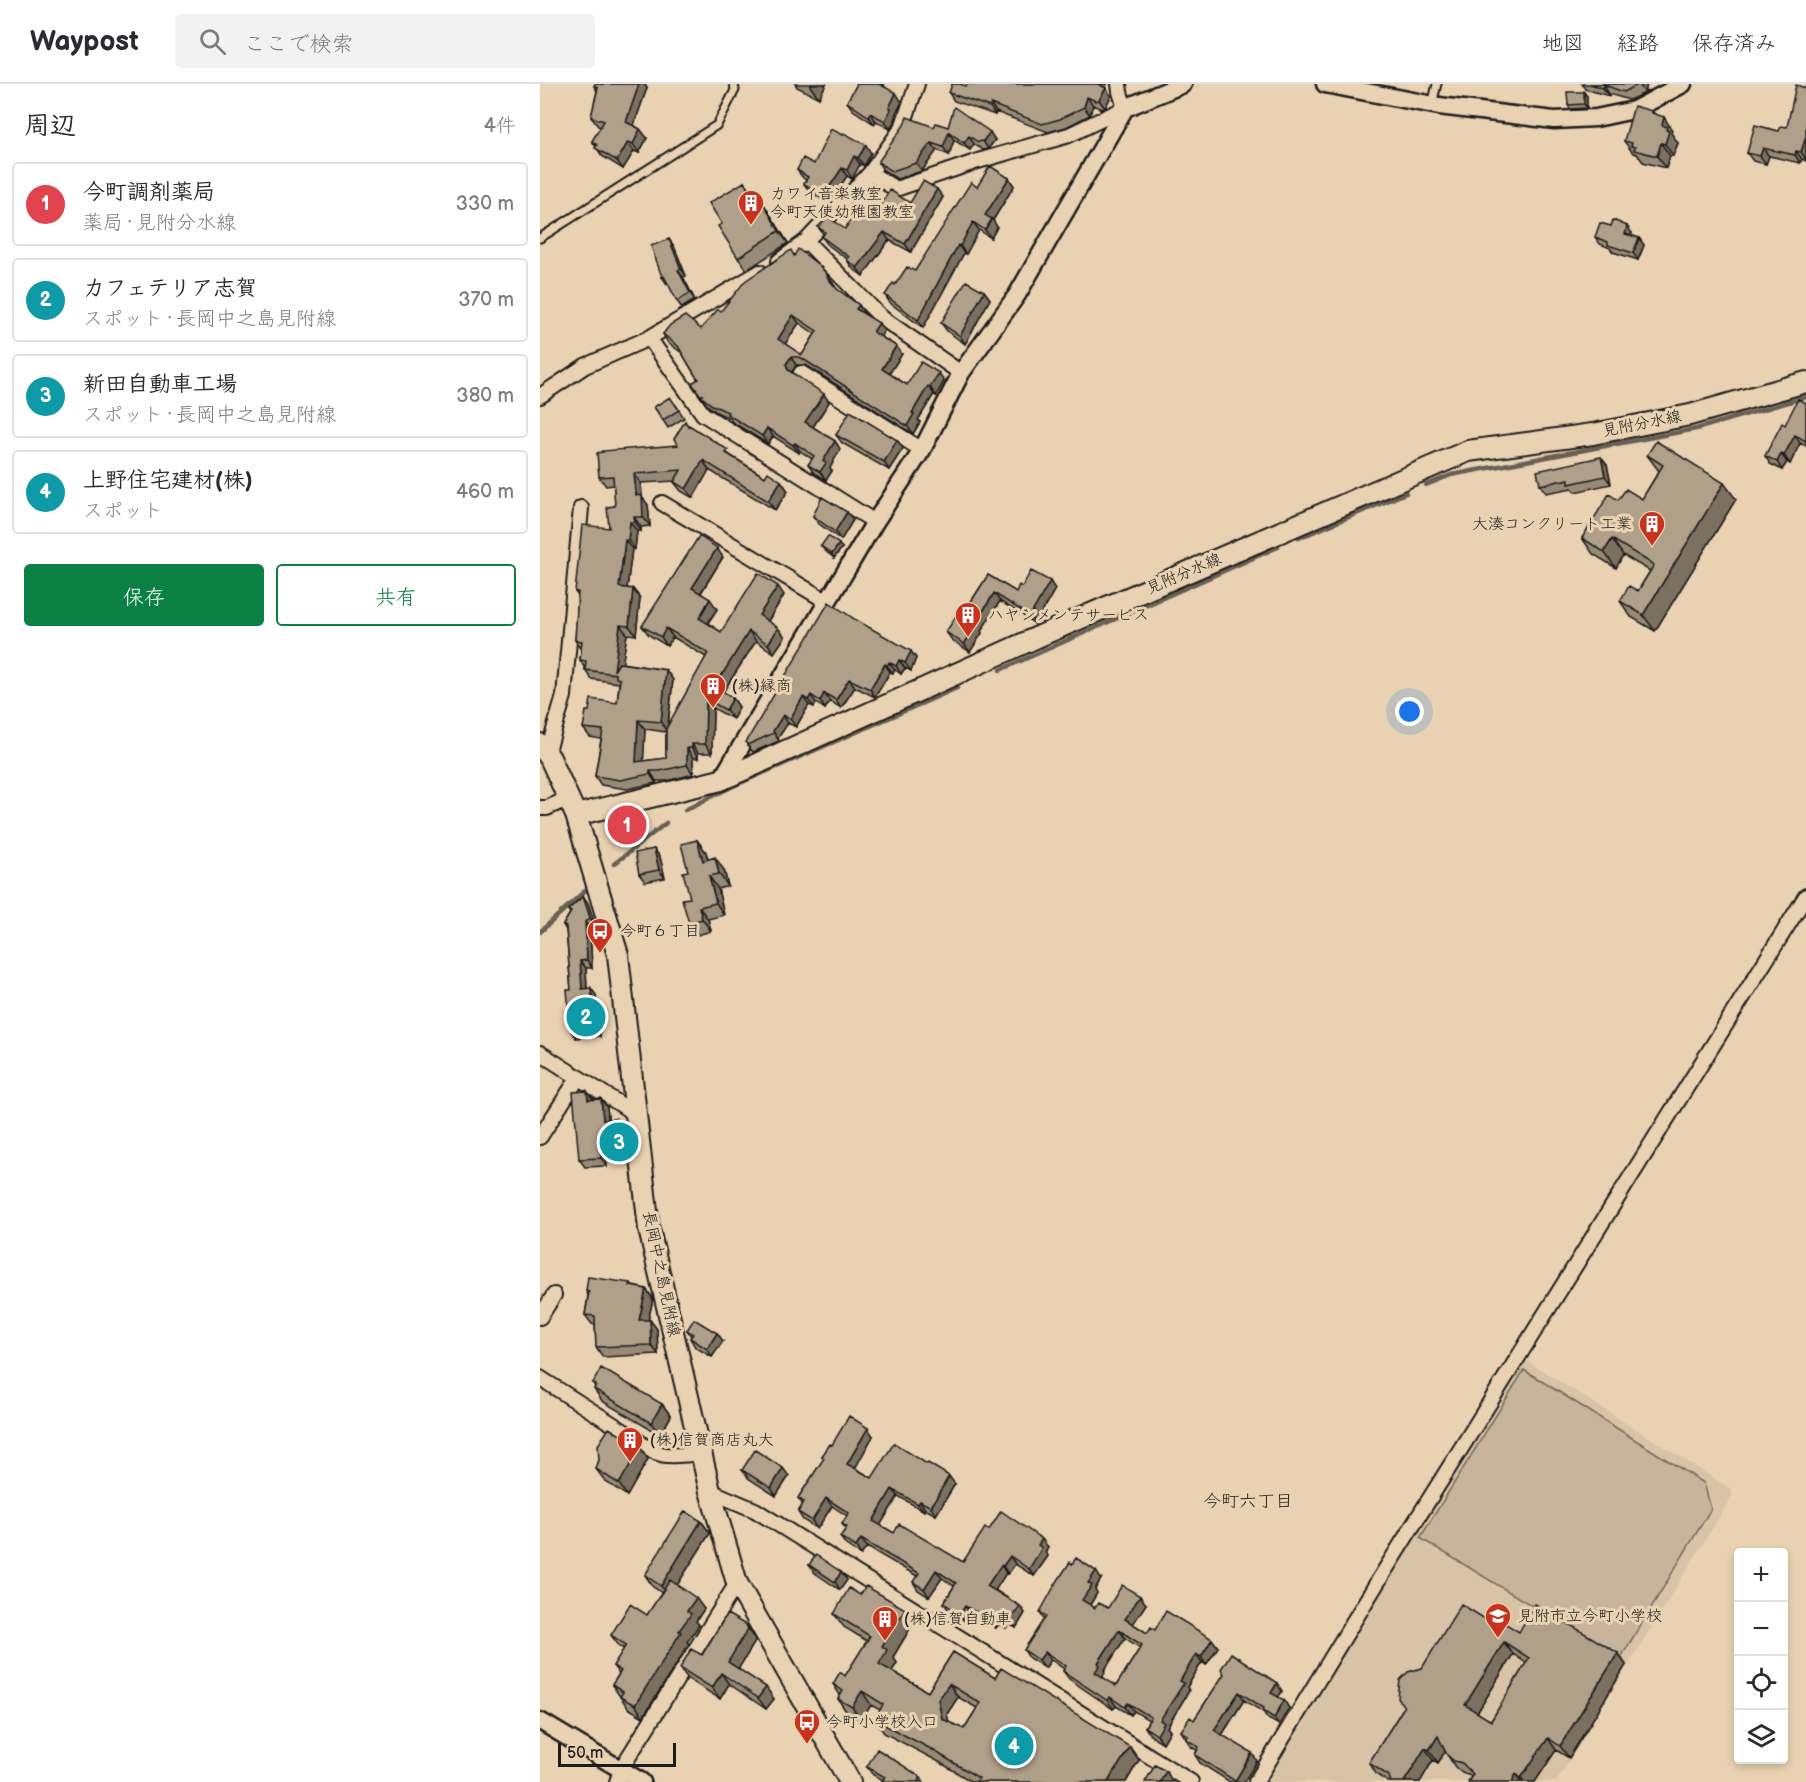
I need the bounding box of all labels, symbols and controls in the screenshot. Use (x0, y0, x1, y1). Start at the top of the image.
search box (175, 14, 595, 68)
text: Waypost (30, 25, 139, 58)
icon: search (196, 25, 229, 58)
text: ここで検索 (244, 31, 354, 58)
text: 地図 (1542, 31, 1584, 56)
text: 経路 (1617, 31, 1659, 56)
text: 保存済み (1692, 31, 1776, 56)
text: 周辺 (24, 111, 76, 142)
text: 4件 (484, 114, 516, 138)
text: 今町調剤薬局 (83, 179, 215, 206)
place label: カワイ音楽教室 今町天使幼稚園教室 (770, 185, 914, 222)
building icon: カワイ音楽教室 今町天使幼稚園教室 (736, 188, 766, 226)
text: 1 (41, 192, 50, 216)
text: 330 m (456, 192, 514, 216)
text: 薬局 · 見附分水線 (83, 211, 236, 235)
text: カフェテリア志賀 (83, 275, 257, 302)
text: 2 (40, 288, 51, 312)
text: 370 m (458, 288, 514, 312)
text: スポット · 長岡中之島見附線 (83, 307, 336, 331)
text: 新田自動車工場 (83, 371, 237, 398)
text: 3 (40, 384, 51, 408)
text: 380 m (456, 384, 514, 408)
text: スポット · 長岡中之島見附線 (83, 403, 336, 427)
street label: 見附分水線 (1601, 407, 1683, 441)
text: 上野住宅建材(株) (83, 467, 253, 494)
text: 4 (40, 480, 51, 504)
text: 460 m (456, 480, 514, 504)
text: スポット (83, 499, 163, 523)
building icon: 大湊コンクリート工業 (1637, 509, 1667, 547)
place label: 大湊コンクリート工業 (1472, 515, 1632, 534)
street label: 見附分水線 (1143, 550, 1225, 598)
button: 保存 (24, 564, 264, 626)
button: 共有 (276, 564, 516, 626)
building icon: ハヤシメンテサービス (953, 600, 983, 638)
place label: ハヤシメンテサービス (988, 606, 1149, 625)
building icon: (株)縁商 (698, 671, 728, 709)
place label: (株)縁商 (732, 677, 792, 696)
your location (1395, 697, 1424, 726)
pin: 1 (608, 802, 646, 848)
bus stop icon: 今町６丁目 (585, 916, 615, 954)
place label: 今町６丁目 (620, 922, 700, 941)
pin: 2 (566, 994, 606, 1040)
pin: 3 (600, 1120, 638, 1164)
street label: 長岡中之島見附線 (638, 1209, 684, 1339)
building icon: (株)信賀商店丸大 (615, 1425, 645, 1463)
place label: (株)信賀商店丸大 (650, 1431, 774, 1450)
district label: 今町六丁目 (1203, 1491, 1293, 1512)
map controls (1734, 1548, 1788, 1764)
button: + (1734, 1548, 1788, 1602)
school or university icon: 見附市立今町小学校 (1483, 1601, 1513, 1639)
button: − (1734, 1602, 1788, 1656)
building icon: (株)信賀自動車 (870, 1604, 900, 1642)
place label: 見附市立今町小学校 (1518, 1607, 1662, 1626)
place label: (株)信賀自動車 (904, 1610, 1012, 1629)
button: locate (1734, 1656, 1788, 1710)
bus stop icon: 今町小学校入口 (792, 1707, 822, 1745)
button: layers (1734, 1710, 1788, 1764)
place label: 今町小学校入口 (826, 1713, 938, 1732)
pin: 4 (994, 1724, 1034, 1768)
scale bar (558, 1740, 676, 1768)
text: 50 m (567, 1744, 603, 1763)

